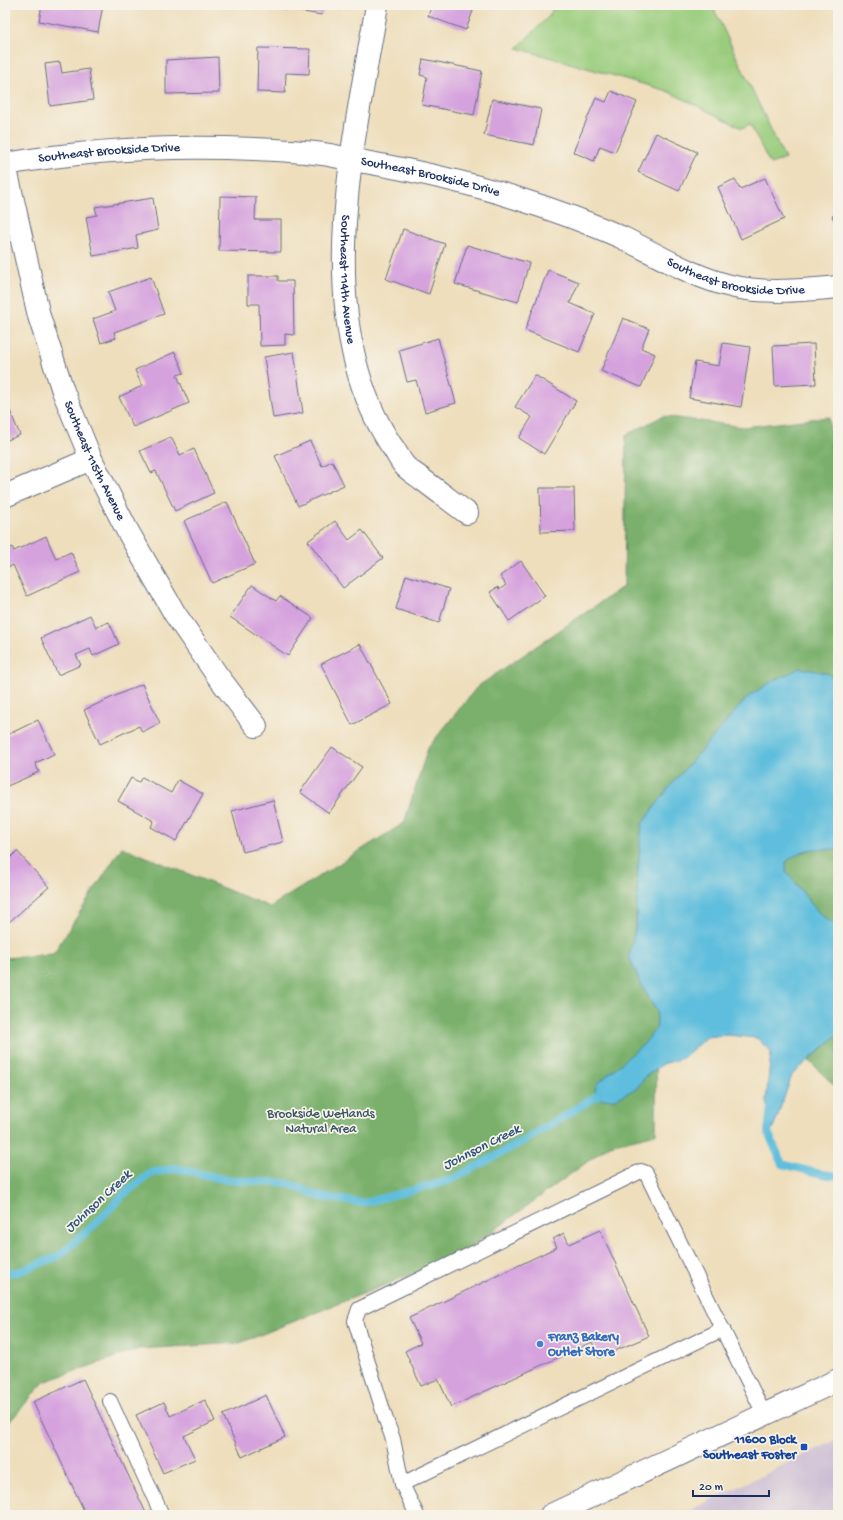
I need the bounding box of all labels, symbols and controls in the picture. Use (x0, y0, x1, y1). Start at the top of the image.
street label: Southeast Brookside Drive (37, 140, 181, 166)
street label: Southeast Brookside Drive (360, 154, 502, 200)
street label: Southeast 114th Avenue (336, 214, 359, 345)
street label: Southeast Brookside Drive (664, 254, 806, 298)
street label: Southeast 115th Avenue (60, 399, 129, 523)
park label: Brookside Wetlands Natural Area (266, 1107, 376, 1137)
water label: Johnson Creek (441, 1120, 525, 1175)
water label: Johnson Creek (62, 1166, 137, 1237)
place label: Franz Bakery Outlet Store (547, 1330, 619, 1360)
marker: Franz Bakery Outlet Store (535, 1339, 545, 1349)
place label: 11600 Block Southeast Foster (703, 1433, 798, 1463)
marker: 11600 Block Southeast Foster (799, 1442, 809, 1452)
scale bar (693, 1472, 769, 1498)
text: 20 m (699, 1481, 724, 1495)

